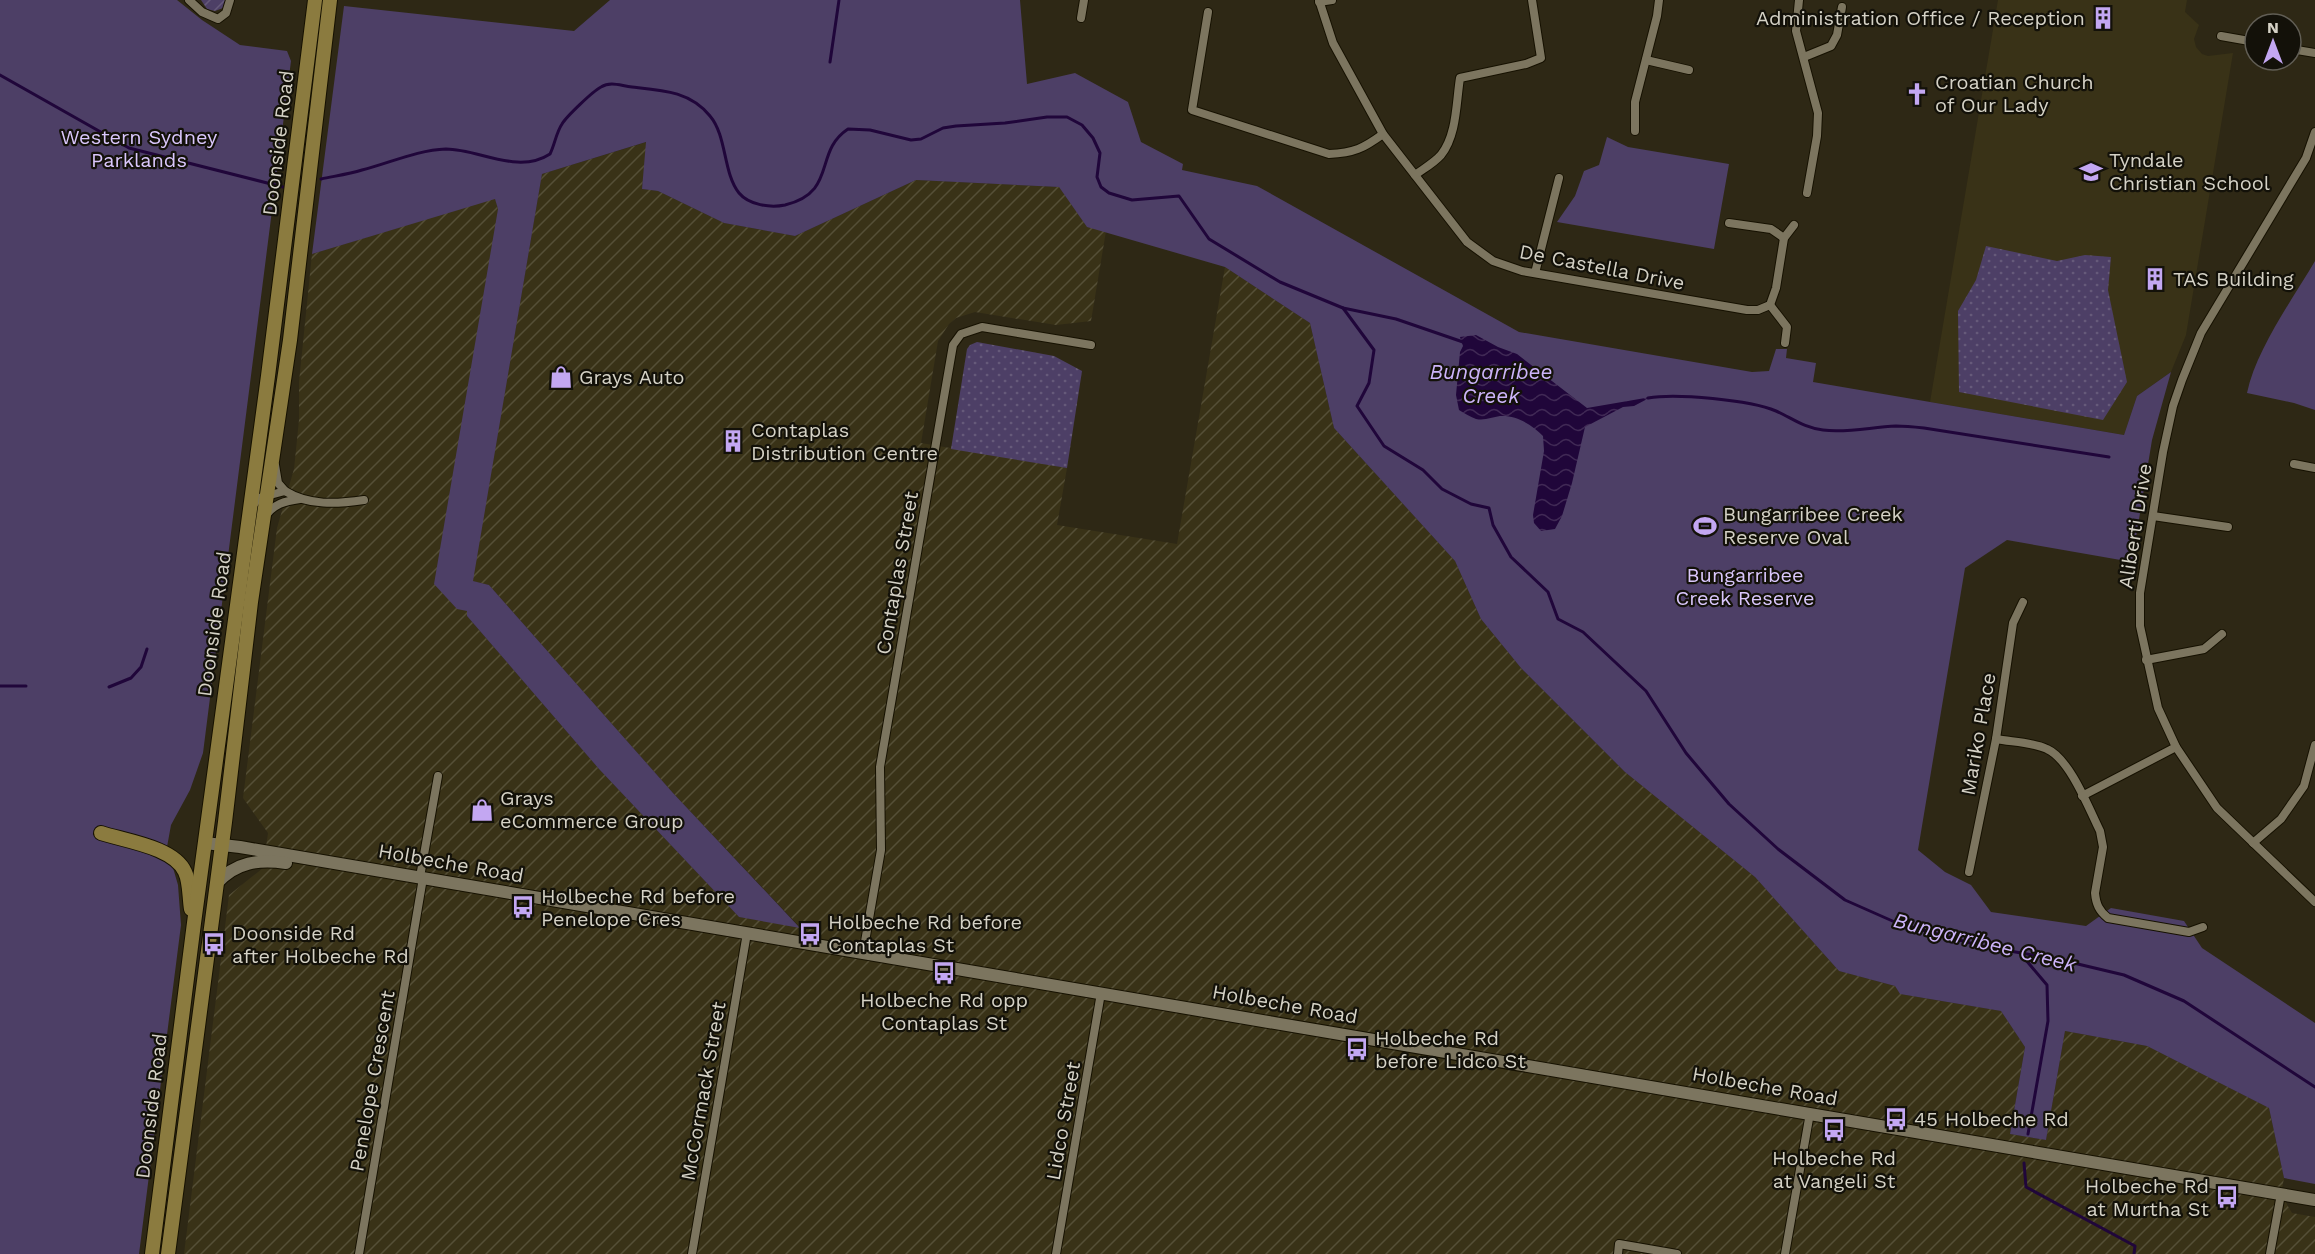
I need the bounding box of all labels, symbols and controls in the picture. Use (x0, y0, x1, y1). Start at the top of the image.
building icon: Administration Office / Reception (2090, 5, 2116, 31)
place label: Administration Office / Reception (1756, 6, 2085, 30)
north arrow (2243, 12, 2303, 72)
text: N (2267, 18, 2279, 37)
street label: Doonside Road (257, 69, 299, 217)
place label: Croatian Church of Our Lady (1935, 70, 2094, 117)
church icon: Croatian Church of Our Lady (1904, 81, 1930, 107)
park label: Western Sydney Parklands (61, 125, 218, 172)
place label: Tyndale Christian School (2109, 148, 2270, 195)
school or university icon: Tyndale Christian School (2078, 159, 2104, 185)
street label: De Castella Drive (1517, 239, 1687, 295)
building icon: TAS Building (2142, 266, 2168, 292)
place label: TAS Building (2173, 267, 2294, 291)
water label: Bungarribee Creek (1429, 359, 1553, 408)
shop icon: Grays Auto (548, 364, 574, 390)
place label: Grays Auto (579, 365, 684, 389)
place label: Contaplas Distribution Centre (751, 418, 938, 465)
building icon: Contaplas Distribution Centre (720, 428, 746, 454)
street label: Aliberti Drive (2113, 462, 2157, 590)
street label: Contaplas Street (871, 489, 923, 656)
place label: Bungarribee Creek Reserve Oval (1723, 502, 1903, 549)
sports icon: Bungarribee Creek Reserve Oval (1692, 513, 1718, 539)
street label: Doonside Road (192, 550, 236, 698)
park label: Bungarribee Creek Reserve (1675, 563, 1815, 610)
street label: Mariko Place (1955, 671, 2001, 797)
place label: Grays eCommerce Group (500, 786, 684, 833)
shop icon: Grays eCommerce Group (469, 797, 495, 823)
street label: Holbeche Road (376, 838, 526, 888)
place label: Holbeche Rd before Penelope Cres (541, 884, 735, 931)
bus stop icon: Holbeche Rd before Penelope Cres (510, 894, 536, 920)
water label: Bungarribee Creek (1891, 907, 2080, 977)
place label: Holbeche Rd before Contaplas St (828, 910, 1022, 957)
place label: Doonside Rd after Holbeche Rd (232, 921, 409, 968)
bus stop icon: Holbeche Rd before Contaplas St (797, 921, 823, 947)
bus stop icon: Doonside Rd after Holbeche Rd (201, 931, 227, 957)
bus stop icon: Holbeche Rd opp Contaplas St (931, 960, 957, 986)
street label: Holbeche Road (1210, 979, 1360, 1029)
street label: Penelope Crescent (344, 988, 400, 1173)
place label: Holbeche Rd opp Contaplas St (860, 988, 1028, 1035)
street label: McCormack Street (675, 999, 731, 1182)
place label: Holbeche Rd before Lidco St (1375, 1026, 1526, 1073)
street label: Doonside Road (130, 1032, 172, 1180)
bus stop icon: Holbeche Rd before Lidco St (1344, 1036, 1370, 1062)
street label: Lidco Street (1041, 1059, 1085, 1182)
street label: Holbeche Road (1690, 1061, 1840, 1111)
bus stop icon: 45 Holbeche Rd (1883, 1106, 1909, 1132)
place label: 45 Holbeche Rd (1914, 1107, 2069, 1131)
bus stop icon: Holbeche Rd at Vangeli St (1821, 1117, 1847, 1143)
place label: Holbeche Rd at Vangeli St (1772, 1146, 1896, 1193)
place label: Holbeche Rd at Murtha St (2085, 1174, 2210, 1221)
bus stop icon: Holbeche Rd at Murtha St (2214, 1184, 2240, 1210)

